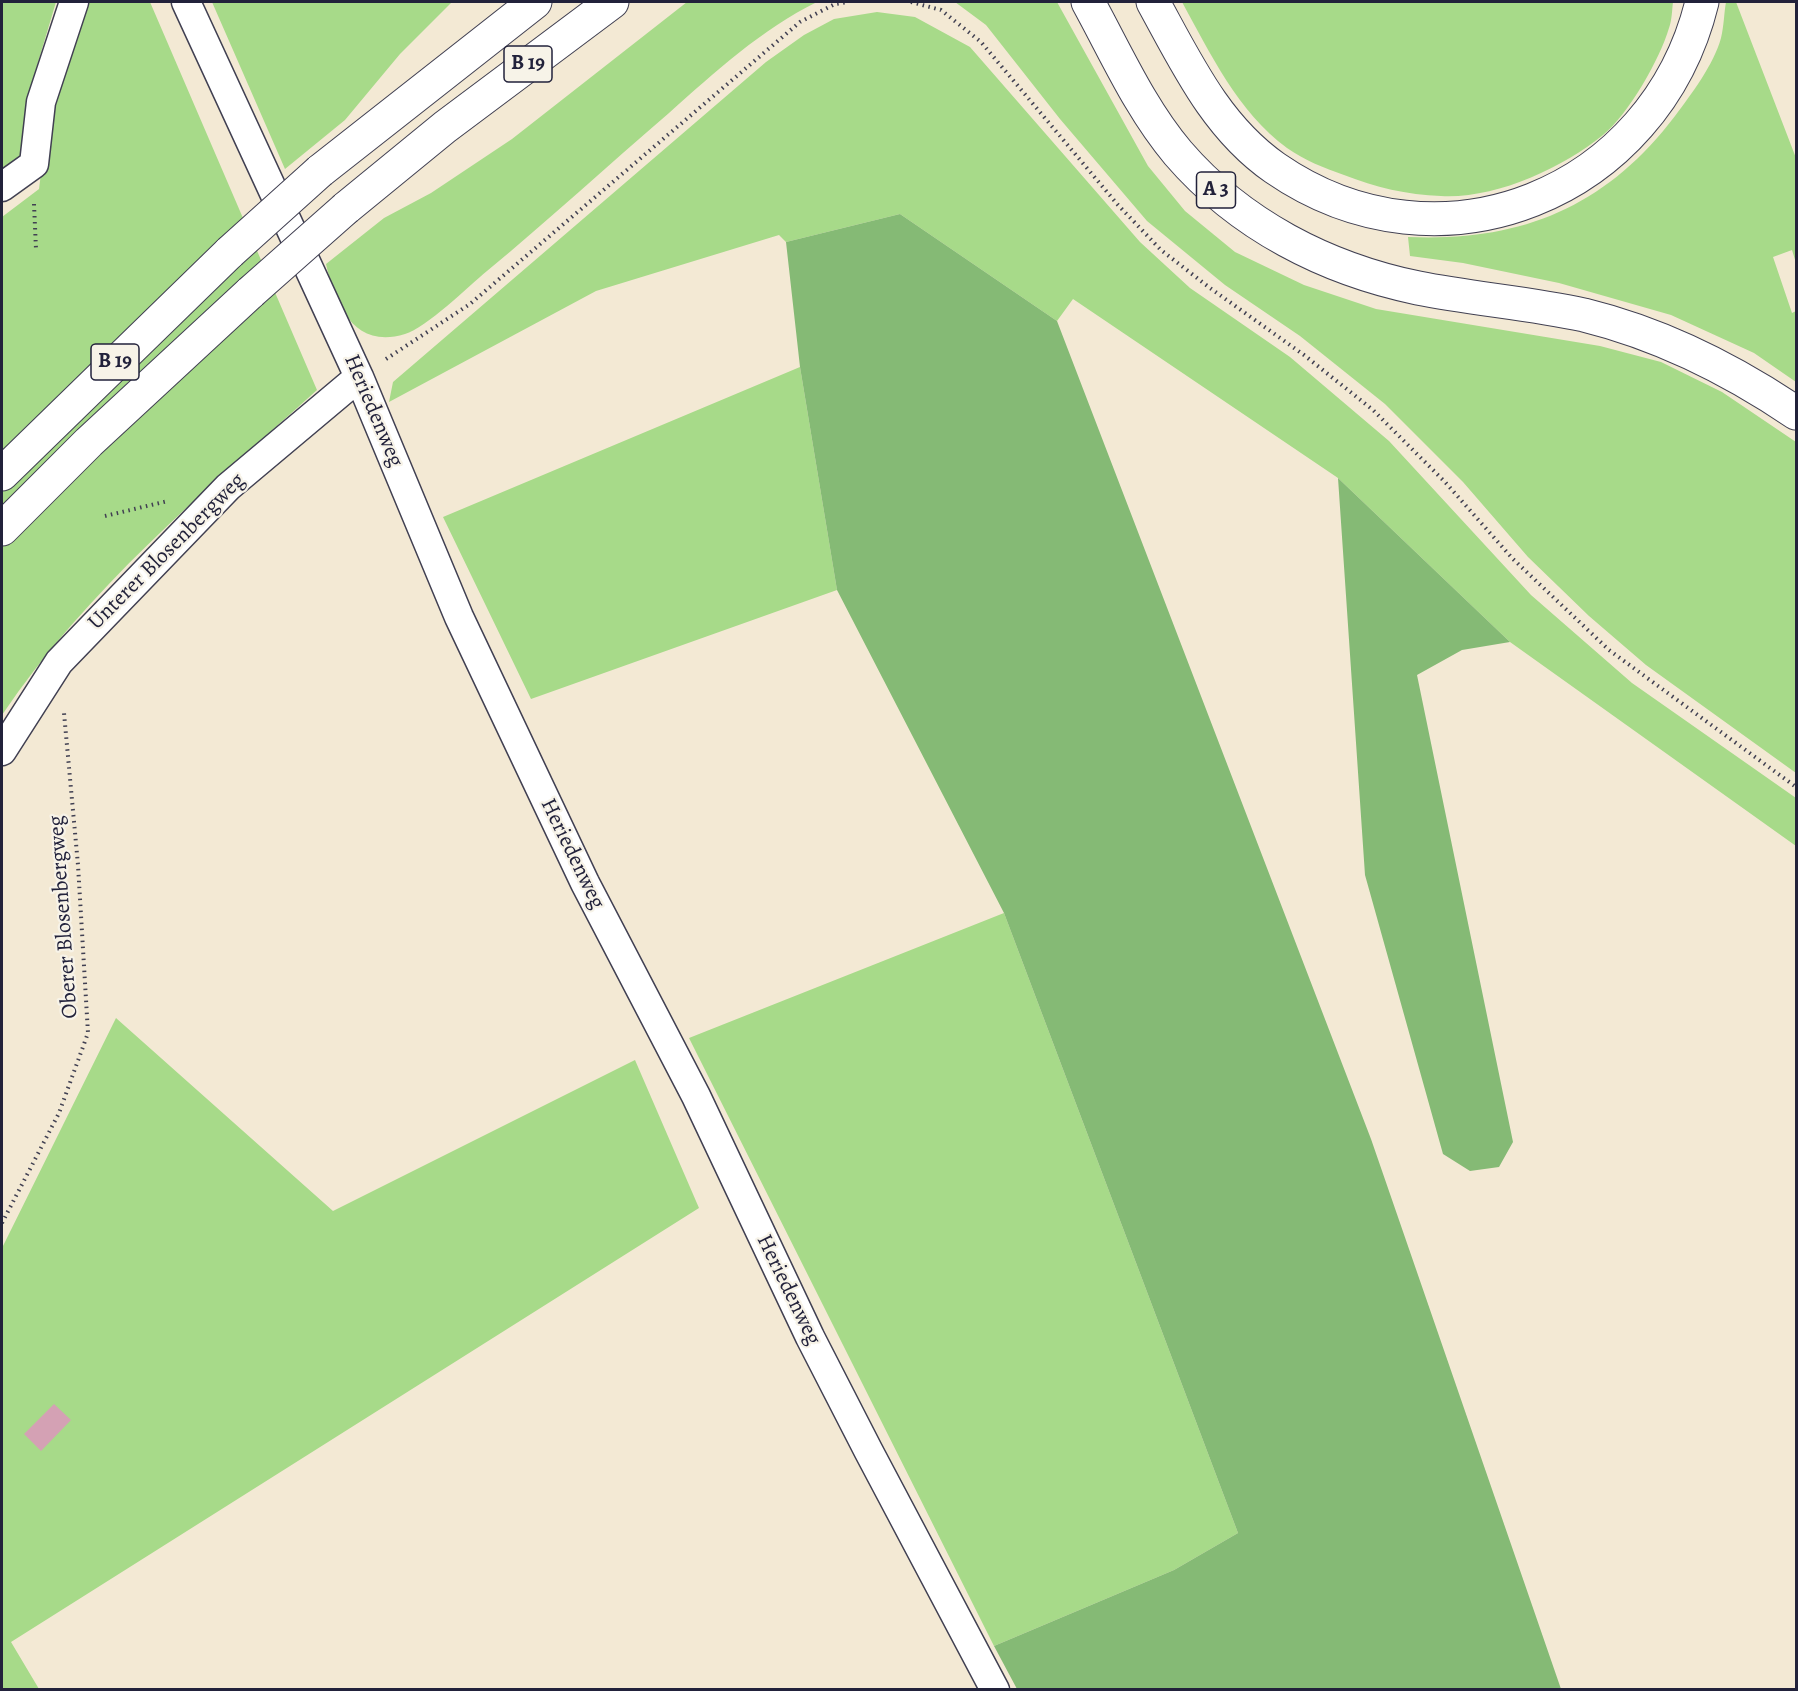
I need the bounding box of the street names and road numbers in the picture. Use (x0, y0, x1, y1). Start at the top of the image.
road number: B 19 (504, 46, 552, 82)
road number: A 3 (1196, 172, 1236, 208)
road number: B 19 (91, 344, 139, 380)
street label: Heriedenweg (337, 351, 409, 471)
street label: Unterer Blosenbergweg (83, 468, 251, 636)
street label: Heriedenweg (534, 794, 610, 914)
street label: Oberer Blosenbergweg (44, 815, 84, 1019)
street label: Heriedenweg (750, 1230, 826, 1350)

